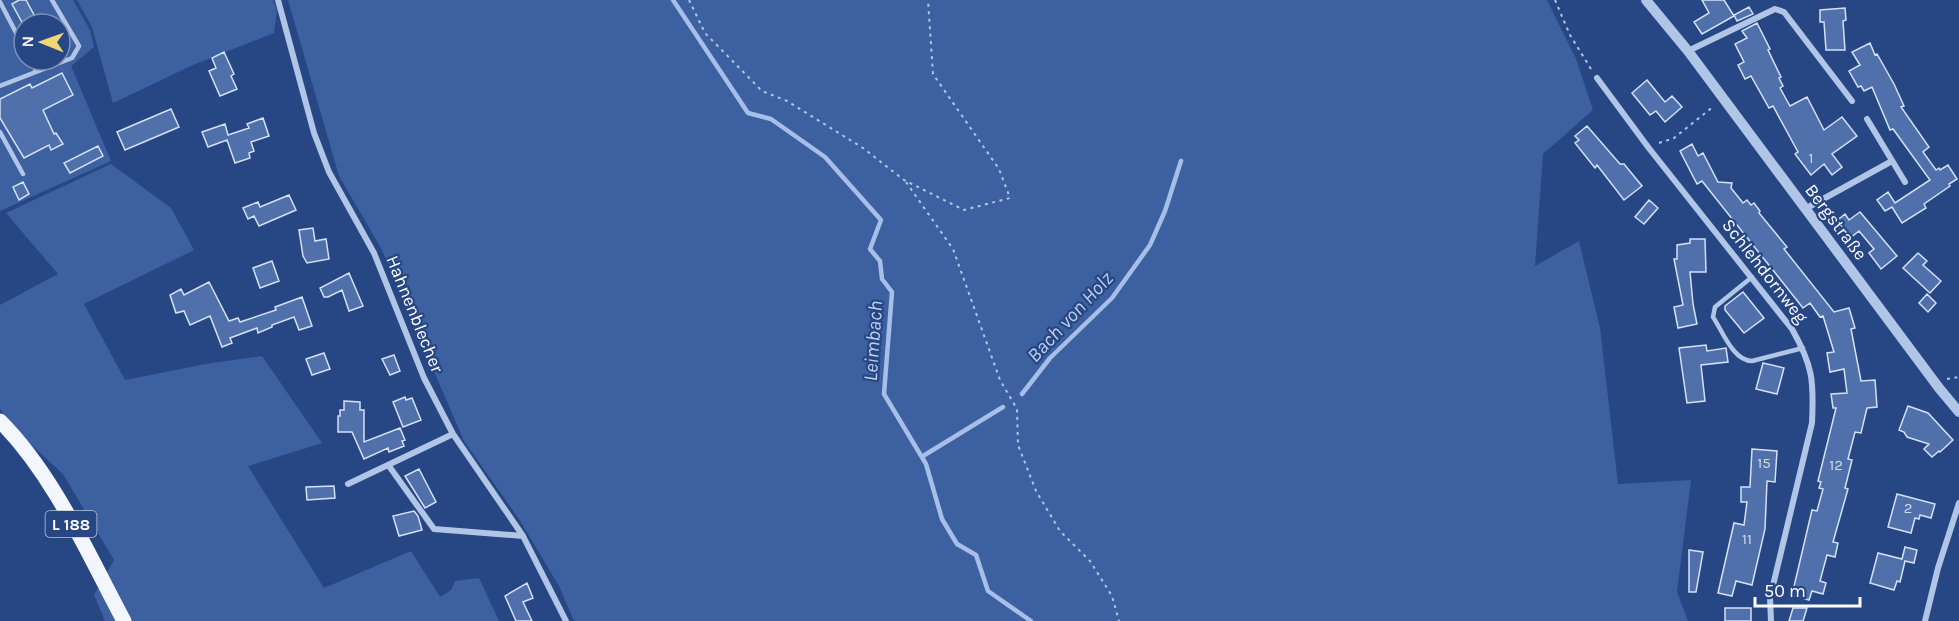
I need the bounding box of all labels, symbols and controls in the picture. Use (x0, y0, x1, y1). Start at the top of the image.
north arrow (12, 12, 72, 72)
text: N (18, 36, 37, 48)
house number: 1 (1809, 149, 1813, 167)
street label: Bergstraße (1800, 180, 1872, 264)
street label: Schlehdornweg (1717, 214, 1813, 328)
street label: Hahnenblecher (381, 252, 449, 376)
water label: Bach von Holz (1022, 267, 1118, 367)
water label: Leimbach (859, 300, 887, 382)
house number: 15 (1757, 454, 1771, 472)
house number: 12 (1829, 456, 1843, 474)
house number: 2 (1904, 499, 1912, 517)
road number: L 188 (46, 511, 97, 537)
house number: 11 (1742, 530, 1752, 548)
scale bar (1755, 570, 1860, 608)
text: 50 m (1764, 580, 1806, 602)

